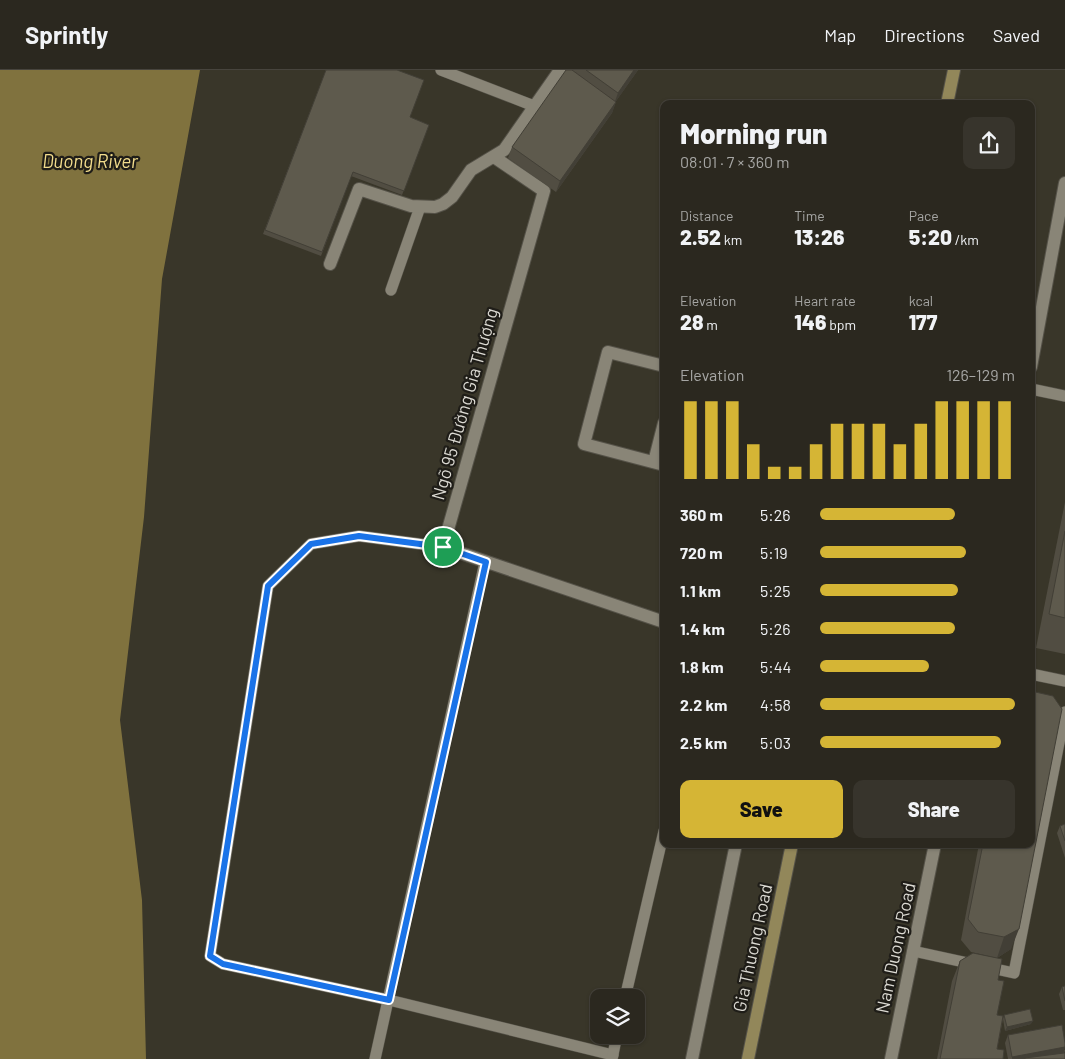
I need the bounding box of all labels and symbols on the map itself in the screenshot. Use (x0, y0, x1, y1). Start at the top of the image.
water label: Duong River (42, 149, 139, 172)
street label: Ngõ 95 Đường Gia Thượng (426, 305, 502, 502)
pin (422, 526, 464, 568)
street label: Nam Duong Road (870, 880, 920, 1015)
street label: Gia Thuong Road (728, 882, 776, 1014)

